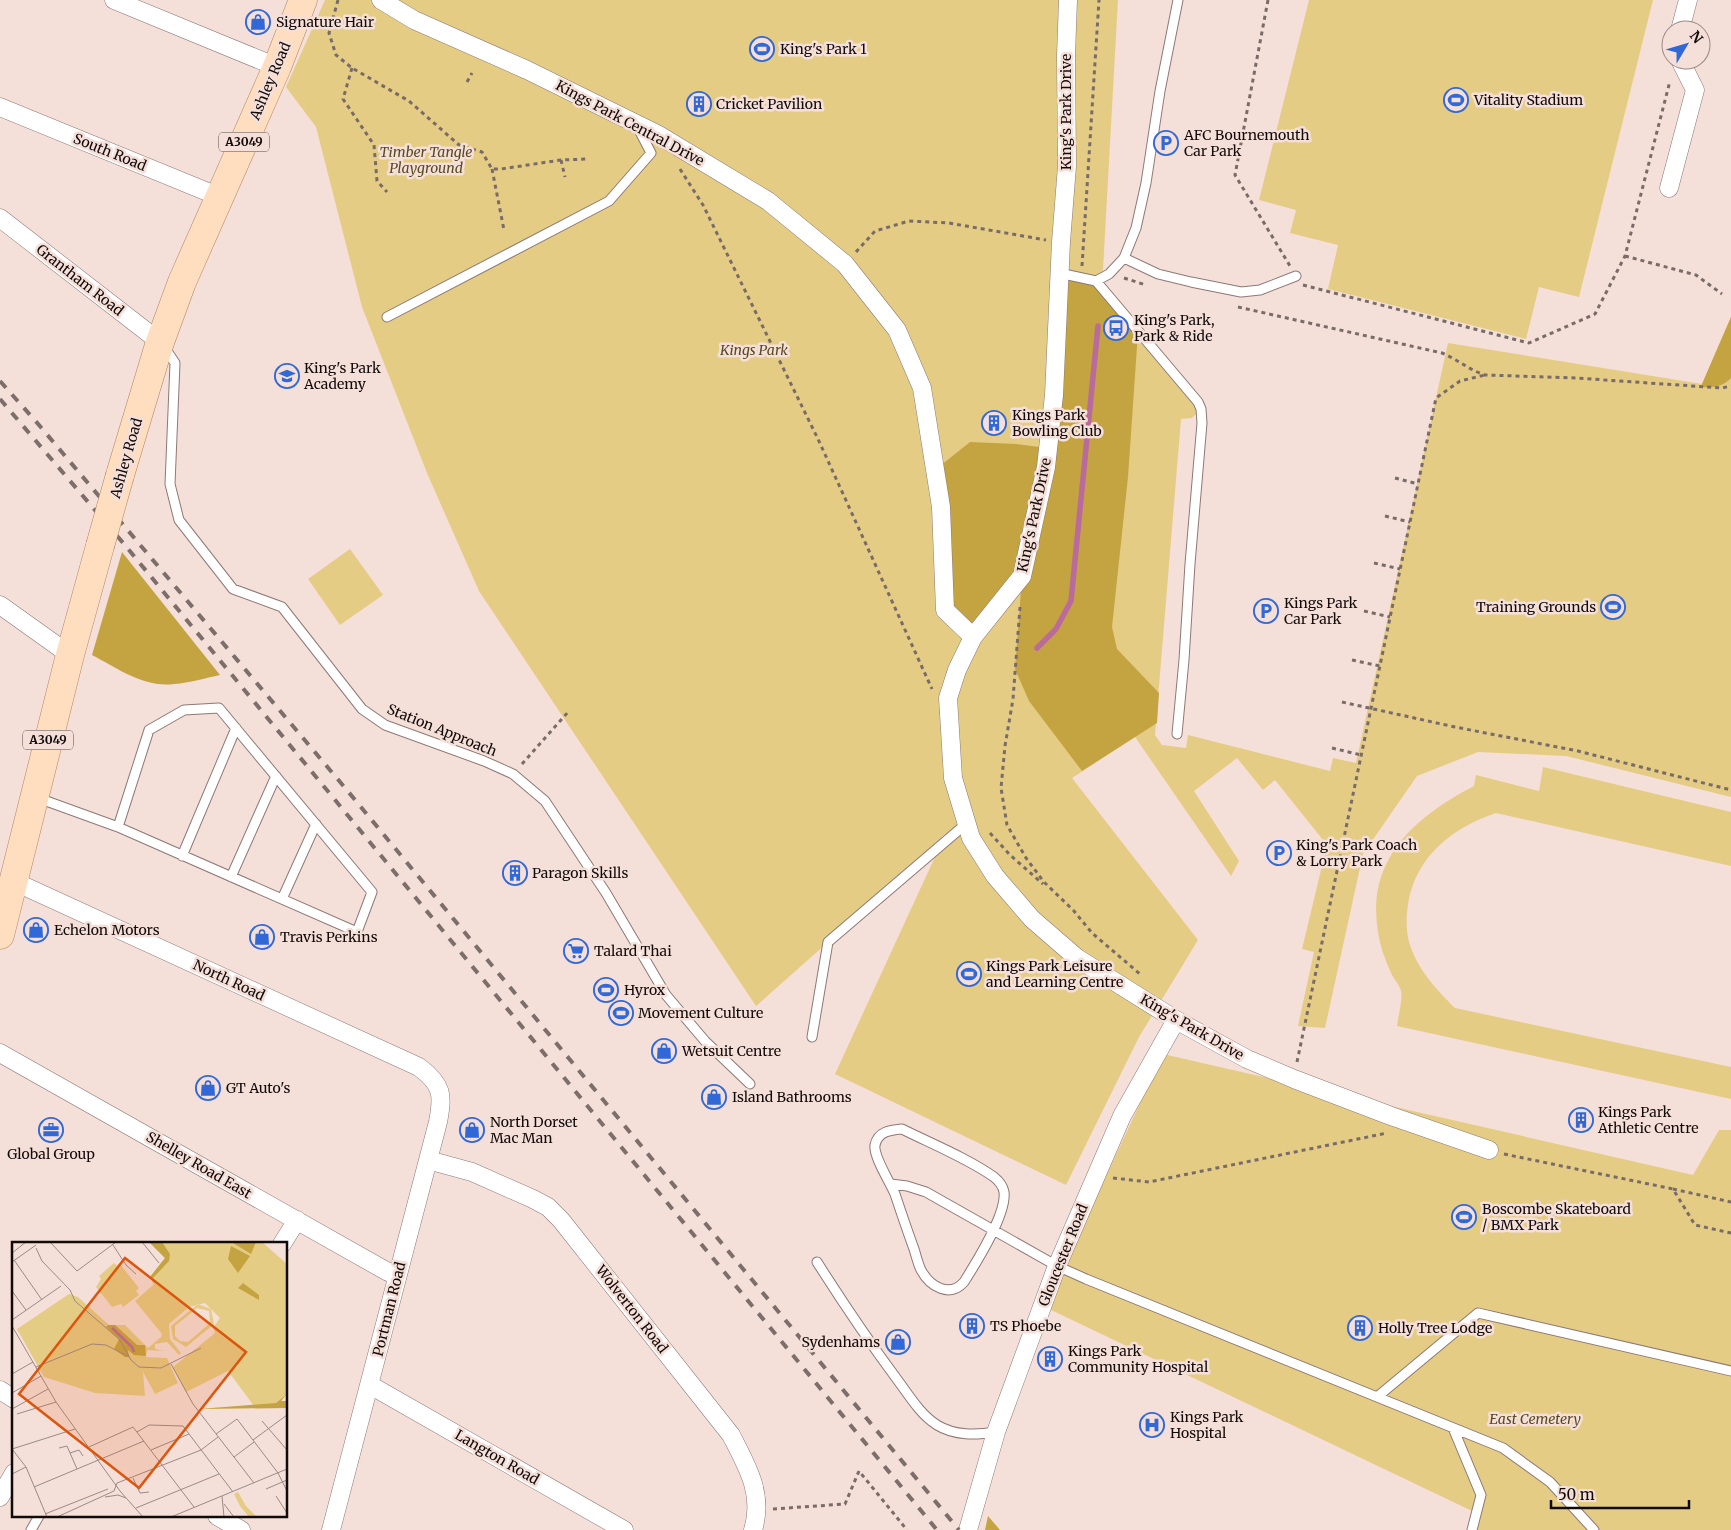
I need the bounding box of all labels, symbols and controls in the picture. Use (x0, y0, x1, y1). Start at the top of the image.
shop icon: Signature Hair (245, 9, 271, 35)
place label: Signature Hair (276, 13, 374, 31)
north arrow (1661, 20, 1711, 70)
text: N (1686, 27, 1707, 47)
sports icon: King's Park 1 (749, 36, 775, 62)
street label: Ashley Road (245, 39, 295, 124)
place label: King's Park 1 (780, 40, 867, 58)
street label: King's Park Drive (1057, 54, 1075, 170)
street label: Kings Park Central Drive (553, 76, 707, 170)
sports icon: Vitality Stadium (1443, 87, 1469, 113)
building icon: Cricket Pavilion (686, 91, 712, 117)
place label: Vitality Stadium (1473, 91, 1583, 109)
place label: Cricket Pavilion (716, 95, 822, 113)
place label: AFC Bournemouth Car Park (1183, 126, 1310, 160)
street label: South Road (71, 129, 150, 175)
parking icon: AFC Bournemouth Car Park (1153, 130, 1179, 156)
road number: A3049 (219, 132, 269, 152)
park label: Timber Tangle Playground (379, 143, 473, 177)
street label: Grantham Road (33, 240, 128, 320)
place label: King's Park, Park & Ride (1134, 311, 1214, 345)
bus stop icon: King's Park, Park & Ride (1103, 315, 1129, 341)
park label: Kings Park (719, 341, 788, 359)
place label: King's Park Academy (303, 359, 381, 393)
school or university icon: King's Park Academy (274, 363, 300, 389)
place label: Kings Park Bowling Club (1012, 406, 1102, 440)
building icon: Kings Park Bowling Club (981, 410, 1007, 436)
street label: Ashley Road (106, 415, 146, 501)
street label: King's Park Drive (1013, 456, 1055, 574)
place label: Kings Park Car Park (1284, 594, 1358, 628)
sports icon: Training Grounds (1600, 594, 1626, 620)
parking icon: Kings Park Car Park (1253, 598, 1279, 624)
place label: Training Grounds (1476, 598, 1596, 616)
street label: Station Approach (384, 700, 500, 760)
road number: A3049 (23, 730, 73, 750)
place label: King's Park Coach & Lorry Park (1296, 836, 1417, 870)
parking icon: King's Park Coach & Lorry Park (1266, 840, 1292, 866)
building icon: Paragon Skills (502, 860, 528, 886)
place label: Paragon Skills (532, 864, 628, 882)
shop icon: Echelon Motors (23, 917, 49, 943)
place label: Echelon Motors (54, 921, 160, 939)
shop icon: Travis Perkins (249, 924, 275, 950)
place label: Travis Perkins (280, 928, 378, 946)
supermarket icon: Talard Thai (563, 938, 589, 964)
place label: Talard Thai (594, 942, 672, 960)
street label: North Road (190, 956, 268, 1005)
place label: Kings Park Leisure and Learning Centre (986, 957, 1123, 991)
sports icon: Kings Park Leisure and Learning Centre (956, 961, 982, 987)
sports icon: Hyrox (593, 977, 619, 1003)
place label: Hyrox (624, 981, 666, 999)
street label: King's Park Drive (1137, 990, 1247, 1064)
sports icon: Movement Culture (608, 1000, 634, 1026)
place label: Movement Culture (638, 1004, 763, 1022)
shop icon: Wetsuit Centre (651, 1038, 677, 1064)
place label: Wetsuit Centre (681, 1042, 781, 1060)
shop icon: GT Auto's (195, 1075, 221, 1101)
place label: GT Auto's (226, 1079, 290, 1097)
shop icon: Island Bathrooms (701, 1084, 727, 1110)
place label: Island Bathrooms (732, 1088, 852, 1106)
place label: Kings Park Athletic Centre (1597, 1103, 1698, 1137)
building icon: Kings Park Athletic Centre (1568, 1107, 1594, 1133)
place label: North Dorset Mac Man (490, 1113, 578, 1147)
office icon: Global Group (38, 1117, 64, 1143)
shop icon: North Dorset Mac Man (459, 1117, 485, 1143)
street label: Shelley Road East (143, 1128, 255, 1203)
place label: Global Group (7, 1145, 95, 1163)
place label: Boscombe Skateboard / BMX Park (1482, 1200, 1631, 1234)
street label: Gloucester Road (1034, 1201, 1092, 1309)
sports icon: Boscombe Skateboard / BMX Park (1451, 1204, 1477, 1230)
inset map (12, 1242, 288, 1518)
street label: Portman Road (369, 1259, 410, 1358)
street label: Wolverton Road (591, 1261, 672, 1357)
building icon: TS Phoebe (959, 1313, 985, 1339)
building icon: Holly Tree Lodge (1347, 1315, 1373, 1341)
place label: TS Phoebe (990, 1317, 1061, 1335)
place label: Holly Tree Lodge (1378, 1319, 1492, 1337)
shop icon: Sydenhams (885, 1329, 911, 1355)
place label: Sydenhams (801, 1333, 880, 1351)
place label: Kings Park Community Hospital (1068, 1342, 1209, 1376)
building icon: Kings Park Community Hospital (1037, 1346, 1063, 1372)
place label: Kings Park Hospital (1170, 1408, 1244, 1442)
park label: East Cemetery (1489, 1410, 1581, 1428)
hospital icon: Kings Park Hospital (1139, 1412, 1165, 1438)
street label: Langton Road (452, 1426, 543, 1489)
scale bar (1551, 1478, 1688, 1510)
text: 50 m (1558, 1485, 1595, 1504)

